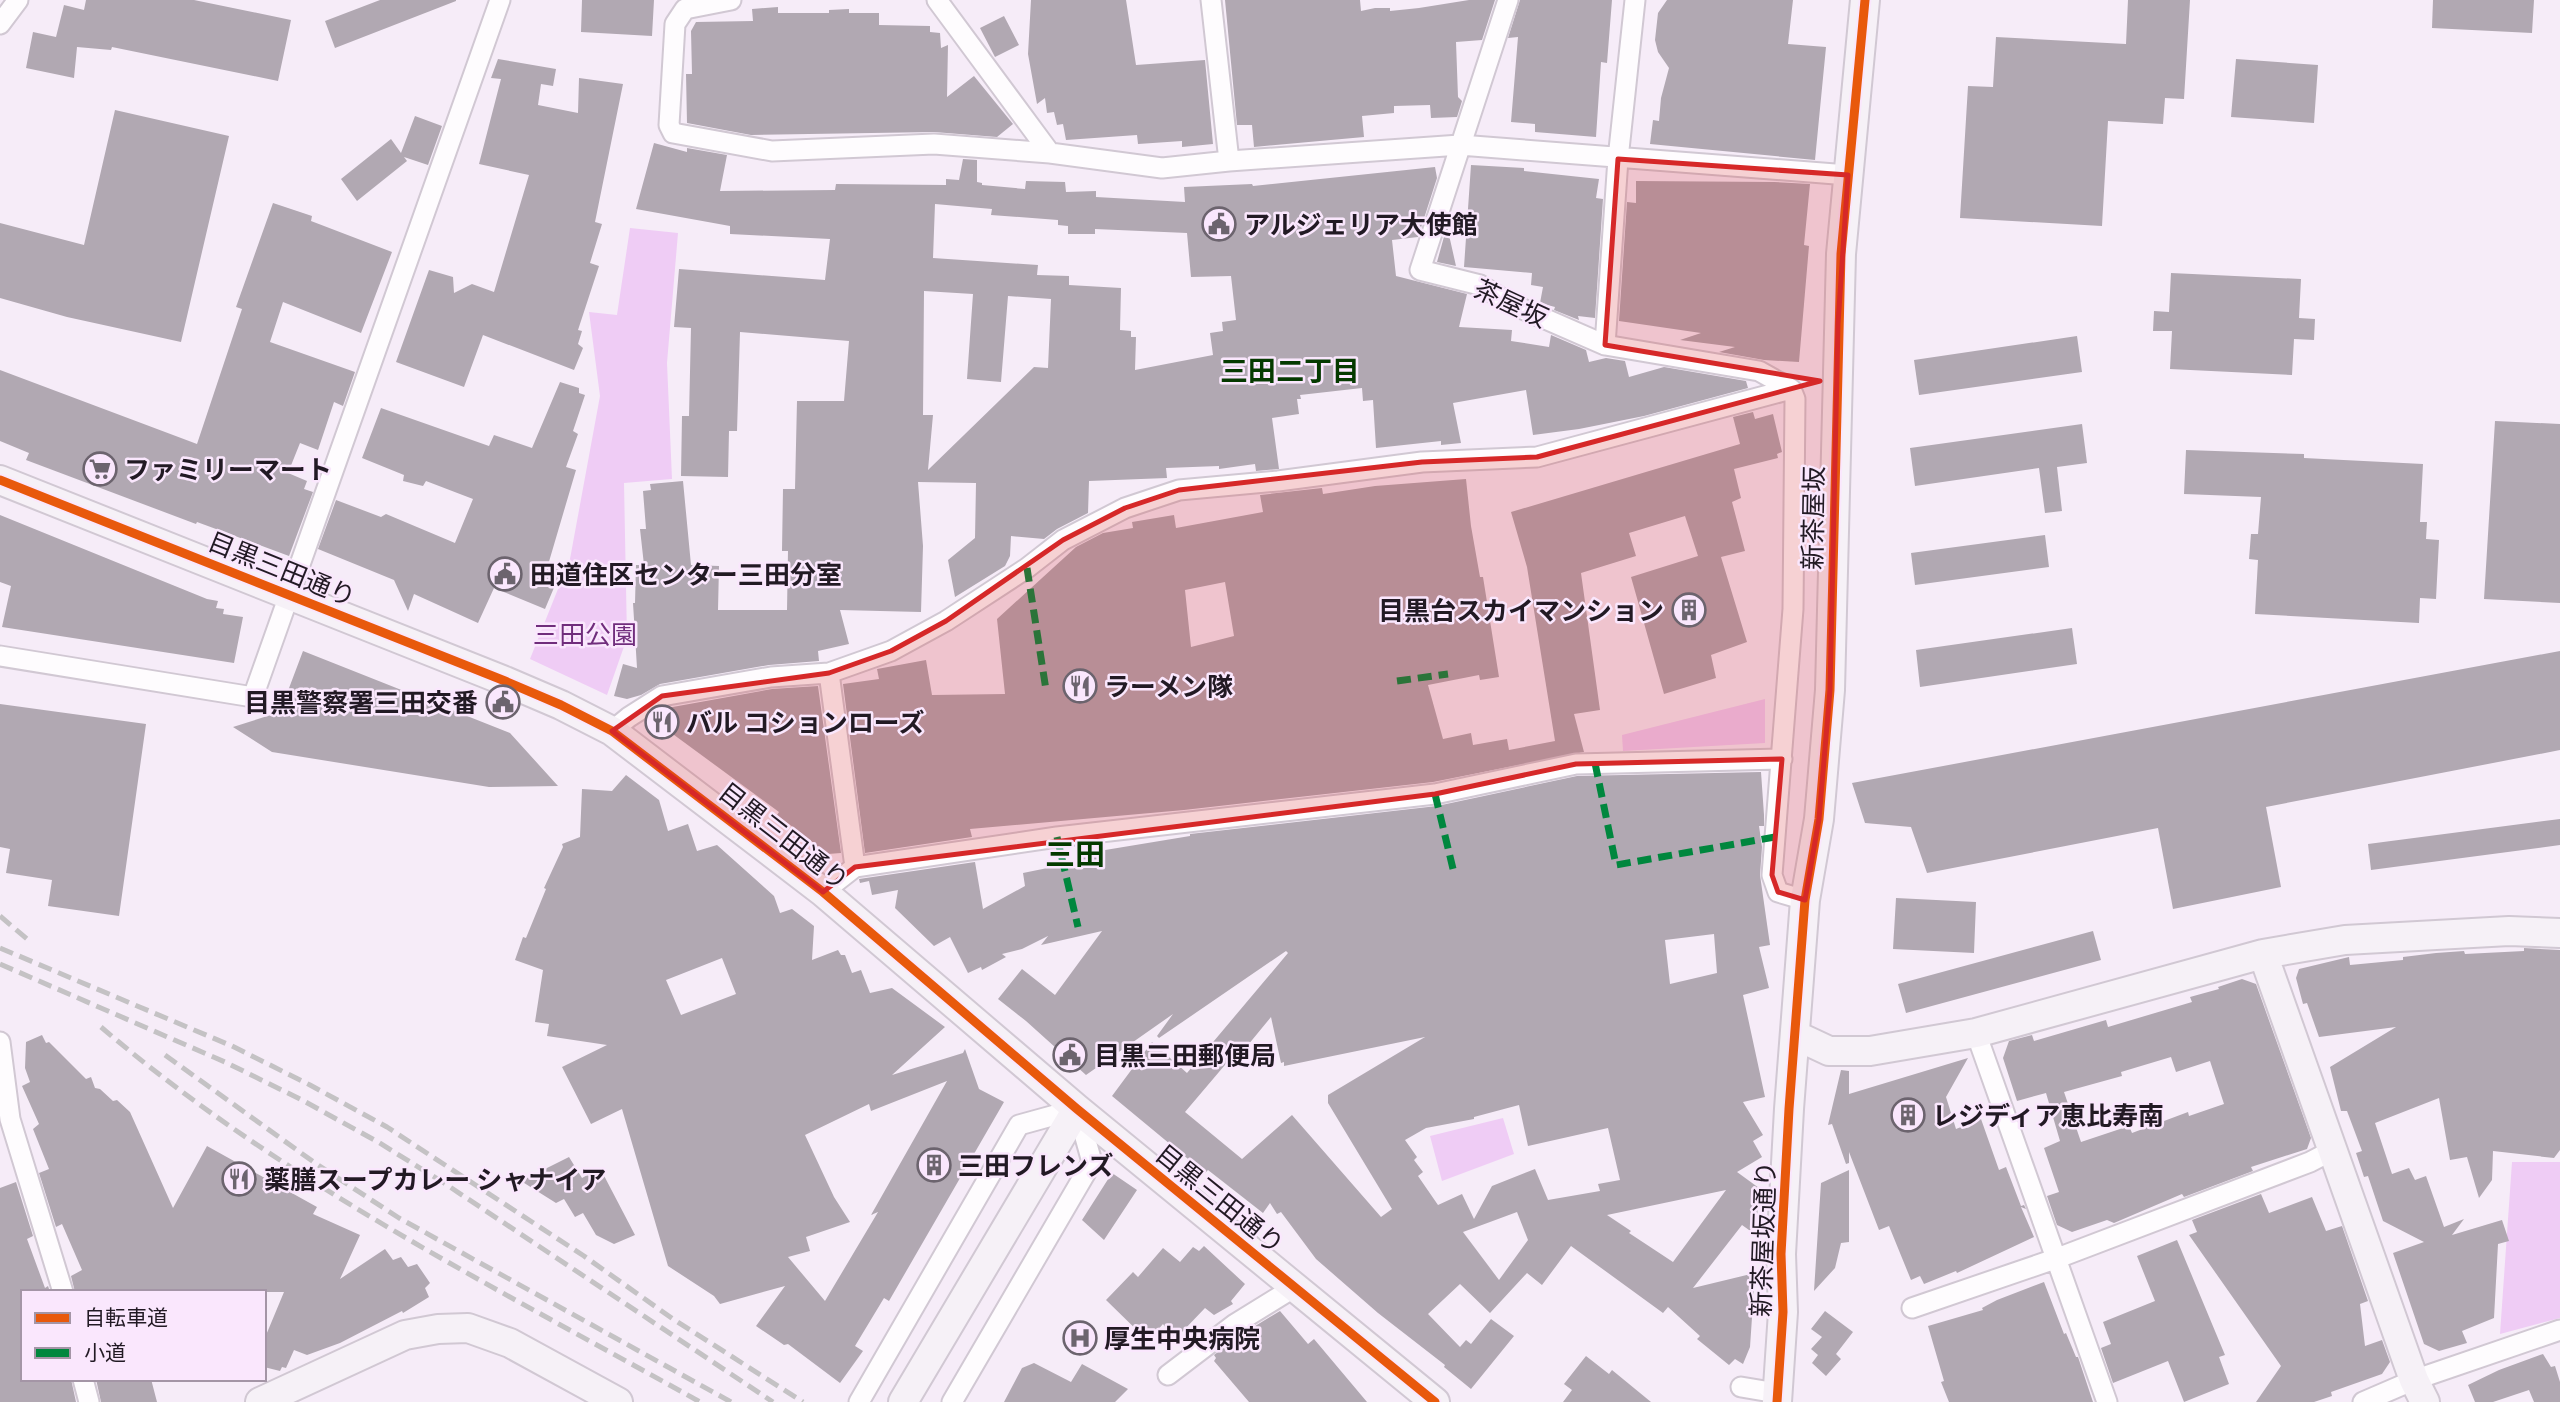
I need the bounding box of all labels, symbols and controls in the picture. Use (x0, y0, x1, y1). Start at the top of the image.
public building icon: アルジェリア大使館 (1200, 205, 1238, 243)
place label: アルジェリア大使館 (1244, 205, 1478, 244)
street label: 茶屋坂 (1467, 269, 1555, 337)
district label: 三田二丁目 (1220, 349, 1360, 392)
supermarket icon: ファミリーマート (81, 450, 119, 488)
place label: ファミリーマート (124, 450, 332, 489)
street label: 新茶屋坂 (1793, 466, 1833, 570)
street label: 目黒三田通り (202, 522, 362, 616)
public building icon: 田道住区センター三田分室 (486, 555, 524, 593)
place label: 田道住区センター三田分室 (530, 555, 842, 594)
place label: 目黒台スカイマンション (1378, 591, 1664, 630)
building icon: 目黒台スカイマンション (1670, 591, 1708, 629)
park label: 三田公園 (533, 615, 637, 654)
restaurant icon: ラーメン隊 (1061, 667, 1099, 705)
place label: ラーメン隊 (1104, 667, 1233, 706)
place label: 目黒警察署三田交番 (244, 683, 478, 722)
public building icon: 目黒警察署三田交番 (484, 683, 522, 721)
restaurant icon: バル コションローズ (643, 703, 681, 741)
place label: バル コションローズ (686, 703, 924, 742)
street label: 目黒三田通り (711, 773, 857, 899)
district label: 三田 (1045, 831, 1105, 877)
public building icon: 目黒三田郵便局 (1051, 1036, 1089, 1074)
place label: 目黒三田郵便局 (1094, 1036, 1276, 1075)
building icon: レジディア恵比寿南 (1889, 1096, 1927, 1134)
place label: レジディア恵比寿南 (1932, 1096, 2164, 1135)
street label: 目黒三田通り (1147, 1135, 1293, 1263)
building icon: 三田フレンズ (915, 1146, 953, 1184)
place label: 三田フレンズ (958, 1146, 1113, 1185)
restaurant icon: 薬膳スープカレー シャナイア (220, 1160, 258, 1198)
place label: 薬膳スープカレー シャナイア (264, 1160, 606, 1199)
street label: 新茶屋坂通り (1741, 1160, 1785, 1318)
legend (21, 1290, 266, 1381)
text: 自転車道 (84, 1301, 168, 1333)
hospital icon: 厚生中央病院 (1061, 1319, 1099, 1357)
place label: 厚生中央病院 (1104, 1319, 1260, 1358)
text: 小道 (84, 1336, 126, 1368)

